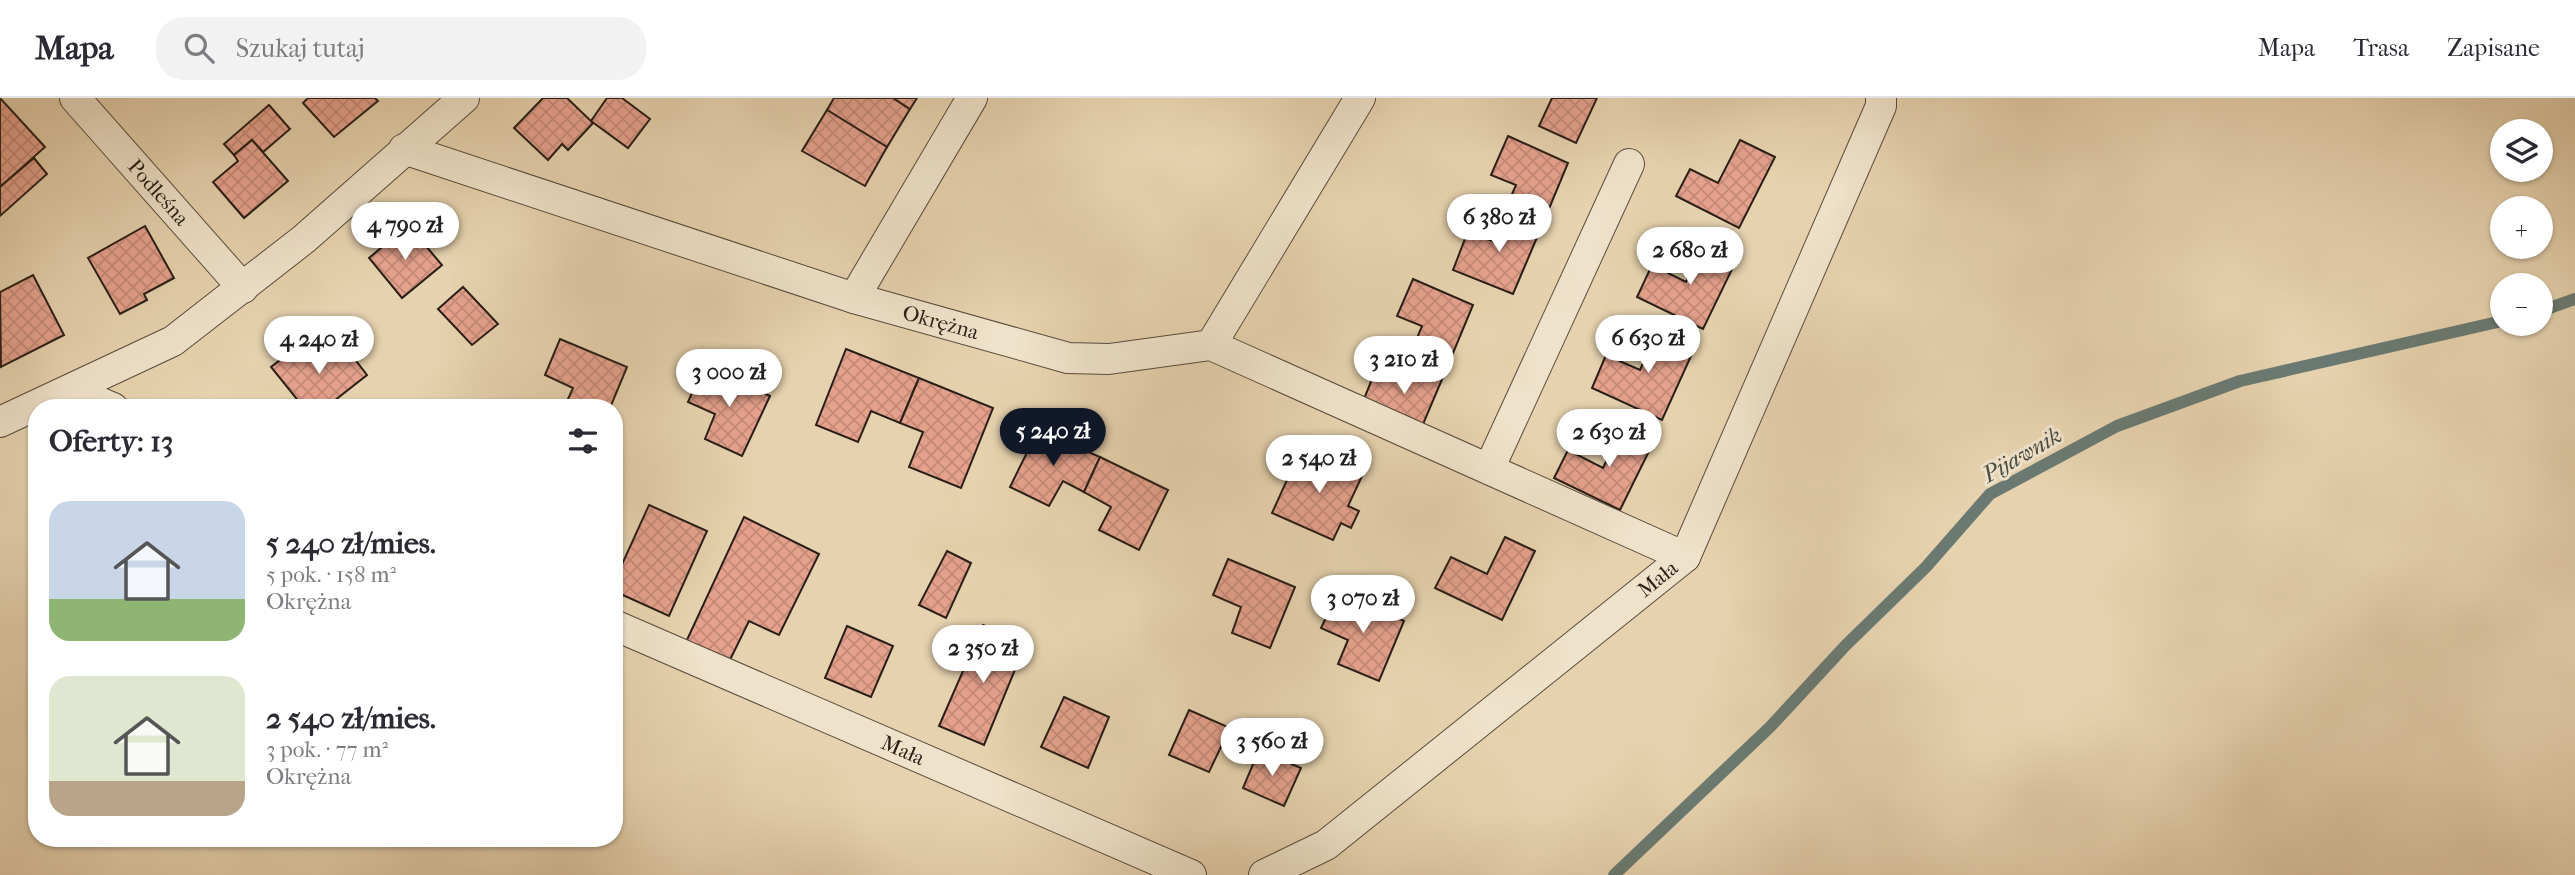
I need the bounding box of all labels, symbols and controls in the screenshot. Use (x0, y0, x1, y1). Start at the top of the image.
search box (156, 17, 646, 80)
text: Mapa (35, 29, 114, 68)
icon: search (180, 29, 218, 67)
text: Szukaj tutaj (236, 33, 365, 64)
text: Mapa (2258, 34, 2315, 62)
text: Trasa (2353, 34, 2409, 62)
text: Zapisane (2447, 34, 2540, 62)
map controls (2490, 119, 2553, 336)
button: layers (2490, 119, 2553, 182)
street label: Podleśna (123, 154, 194, 231)
pin: 6 380 zł (1427, 194, 1571, 254)
button: + (2490, 196, 2553, 259)
pin: 4 790 zł (333, 202, 477, 262)
text: 6 380 zł (1463, 203, 1535, 230)
text: 4 790 zł (367, 211, 443, 238)
pin: 2 680 zł (1618, 228, 1762, 287)
text: 2 680 zł (1653, 236, 1727, 263)
button: − (2490, 273, 2553, 336)
street label: Okrężna (900, 300, 982, 344)
pin: 4 240 zł (247, 316, 391, 376)
pin: 6 630 zł (1576, 316, 1720, 375)
text: 6 630 zł (1611, 324, 1685, 351)
text: 4 240 zł (280, 325, 358, 352)
pin: 3 210 zł (1332, 336, 1476, 396)
text: 3 210 zł (1370, 345, 1438, 372)
pin: 3 000 zł (657, 350, 801, 409)
text: 3 000 zł (692, 358, 766, 385)
pin: 5 240 zł (981, 408, 1125, 468)
pin: 2 630 zł (1537, 410, 1681, 469)
text: 5 240 zł (1016, 417, 1090, 444)
text: 2 630 zł (1573, 418, 1645, 445)
icon: filters (564, 422, 602, 460)
water label: Pijawnik (1977, 422, 2066, 489)
text: Oferty: 13 (49, 424, 173, 459)
pin: 2 540 zł (1247, 436, 1391, 495)
text: 2 540 zł (1282, 444, 1356, 471)
text: 5 240 zł/mies. (266, 526, 436, 561)
icon: home (105, 529, 189, 613)
street label: Mała (1633, 556, 1683, 602)
text: 5 pok. · 158 m² (266, 561, 396, 588)
pin: 3 070 zł (1291, 575, 1435, 635)
text: 3 070 zł (1327, 584, 1399, 611)
text: Okrężna (266, 588, 351, 615)
pin: 2 350 zł (911, 626, 1055, 685)
text: 2 350 zł (948, 634, 1018, 661)
text: 2 540 zł/mies. (266, 701, 436, 736)
icon: home (105, 704, 189, 788)
pin: 3 560 zł (1200, 718, 1344, 778)
text: 3 560 zł (1237, 727, 1307, 754)
street label: Mała (878, 730, 928, 770)
text: 3 pok. · 77 m² (266, 736, 388, 763)
text: Okrężna (266, 763, 351, 790)

